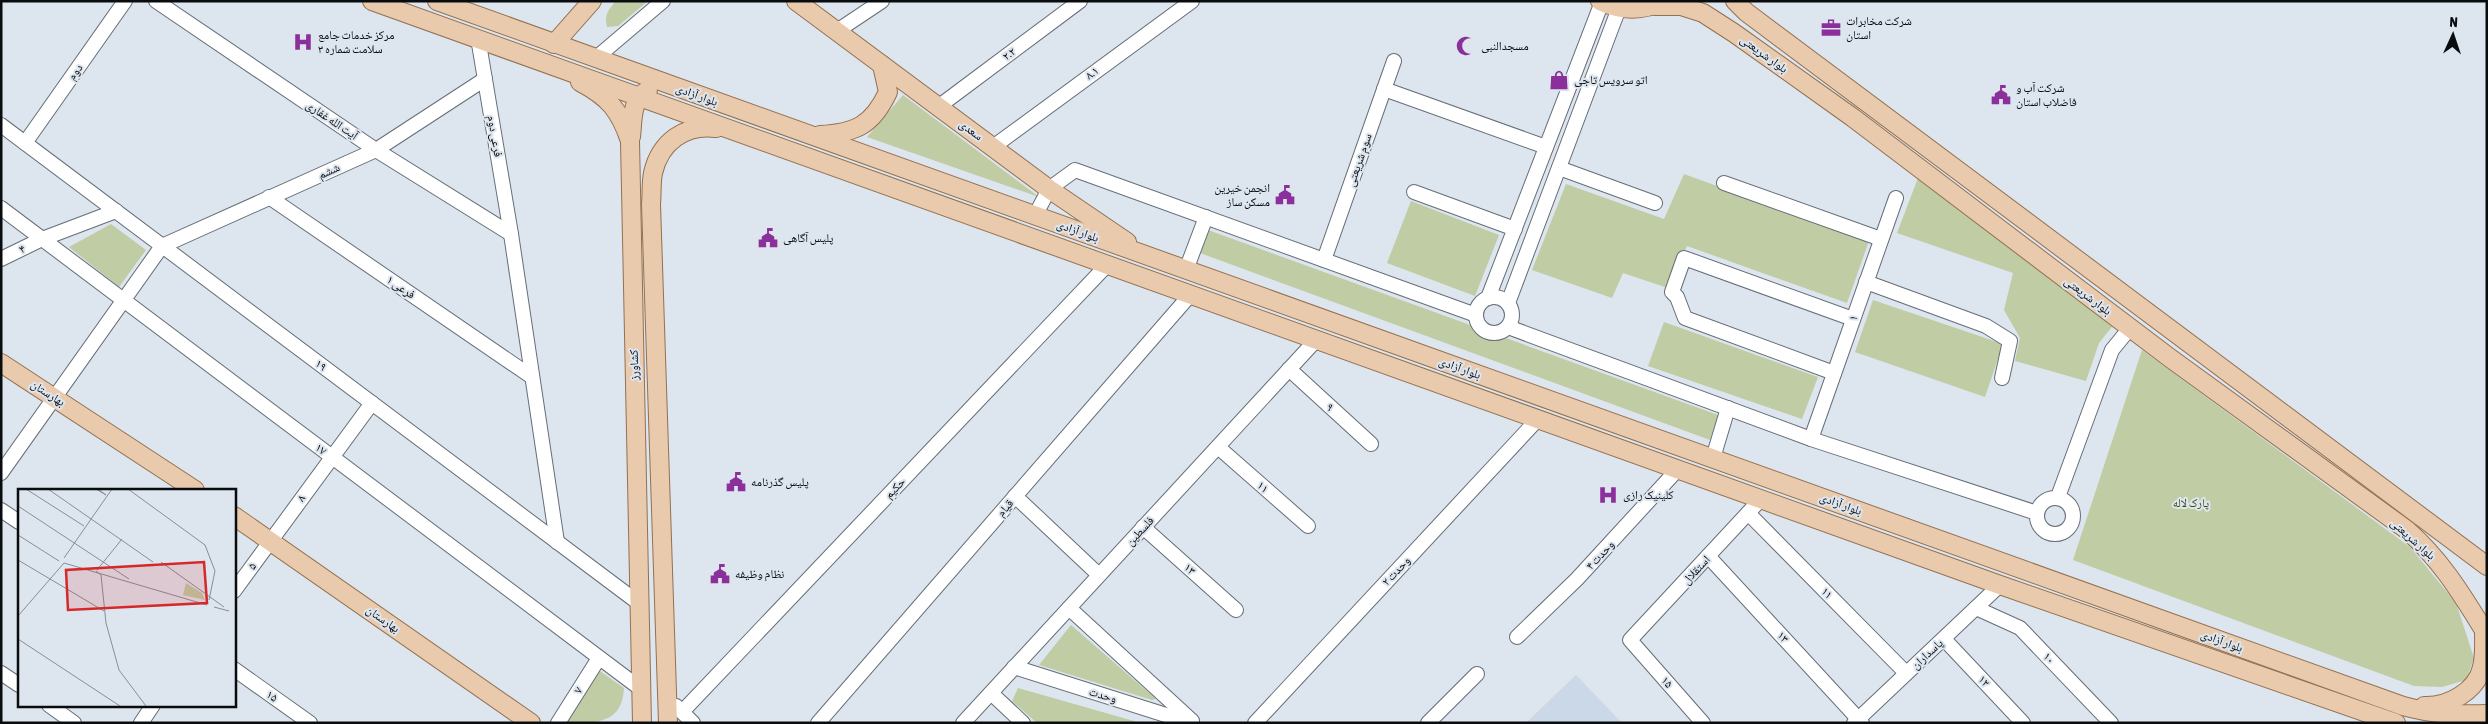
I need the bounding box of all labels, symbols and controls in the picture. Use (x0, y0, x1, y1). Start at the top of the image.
north arrow (2428, 10, 2478, 60)
place label: شرکت مخابرات استان (1846, 14, 1912, 42)
text: N (2449, 14, 2458, 30)
office icon: شرکت مخابرات استان (1820, 17, 1842, 39)
place label: مرکز خدمات جامع سلامت شماره ۳ (318, 28, 394, 56)
hospital icon: مرکز خدمات جامع سلامت شماره ۳ (292, 31, 314, 53)
street label: بلوار شریعتی (1737, 32, 1791, 76)
mosque icon: مسجدالنبی (1455, 35, 1477, 57)
place label: مسجدالنبی (1481, 39, 1529, 53)
street label: ۲.۲ (1000, 45, 1018, 63)
street label: دوم (65, 61, 86, 83)
street label: ۸.۱ (1083, 64, 1101, 82)
shop icon: اتو سرویس تاجی (1548, 69, 1570, 91)
place label: اتو سرویس تاجی (1574, 73, 1648, 87)
street label: بلوار آزادی (674, 81, 720, 109)
place label: شرکت آب و فاضلاب استان (2016, 81, 2077, 109)
public building icon: شرکت آب و فاضلاب استان (1990, 84, 2012, 106)
street label: آیت الله غفاری (303, 98, 361, 143)
street label: فرعی دوم (483, 114, 506, 158)
street label: سعدی (956, 117, 986, 143)
street label: سوم شریعتی (1343, 131, 1376, 189)
street label: ششم (316, 160, 342, 183)
place label: انجمن خیرین مسکن ساز (1214, 181, 1270, 209)
public building icon: انجمن خیرین مسکن ساز (1274, 184, 1296, 206)
street label: بلوار آزادی (1055, 217, 1101, 245)
public building icon: پلیس آگاهی (757, 227, 779, 249)
place label: پلیس آگاهی (783, 231, 834, 245)
street label: ۴ (16, 242, 28, 256)
street label: فرعی ۱ (384, 272, 418, 302)
street label: بلوار شریعتی (2061, 274, 2114, 319)
street label: ۱ (1846, 313, 1860, 323)
street label: کشاورز (627, 349, 641, 382)
street label: بلوار آزادی (1437, 354, 1483, 382)
street label: ۱۹ (312, 356, 330, 374)
street label: بهارستان (28, 377, 68, 409)
street label: ۹ (1323, 400, 1337, 414)
street label: ۱۷ (312, 440, 330, 458)
public building icon: پلیس گذرنامه (725, 471, 747, 493)
street label: حکیم (882, 474, 909, 502)
place label: پلیس گذرنامه (751, 475, 809, 489)
street label: ۱۱ (1254, 478, 1272, 496)
hospital icon: کلینیک رازی (1597, 484, 1619, 506)
place label: کلینیک رازی (1623, 488, 1674, 502)
inset map (18, 489, 235, 706)
street label: بلوار آزادی (1818, 490, 1864, 518)
street label: ۸ (294, 491, 309, 504)
park label: پارک لاله (2173, 496, 2210, 510)
street label: قیام (994, 497, 1017, 520)
street label: فلسطین (1123, 513, 1157, 549)
street label: بلوار شریعتی (2387, 515, 2438, 563)
street label: وحدت ۴ (1583, 537, 1617, 573)
street label: وحدت ۲ (1379, 553, 1413, 589)
street label: استقلال (1679, 553, 1713, 587)
street label: ۵ (245, 560, 259, 572)
street label: ۱۳ (1181, 560, 1199, 578)
public building icon: نظام وظیفه (709, 563, 731, 585)
place label: نظام وظیفه (735, 567, 784, 582)
street label: ۱۱ (1818, 584, 1836, 602)
street label: بهارستان (363, 602, 403, 636)
street label: بلوار آزادی (2199, 627, 2245, 655)
street label: ۱۳ (1774, 628, 1792, 646)
street label: پاسداران (1908, 636, 1946, 672)
street label: ۱۰ (2040, 649, 2058, 667)
street label: ۱۲ (1975, 672, 1993, 690)
street label: ۱۵ (1658, 673, 1676, 691)
street label: ۷ (571, 683, 586, 696)
street label: وحدت (1087, 684, 1119, 706)
street label: ۱۵ (264, 687, 280, 705)

